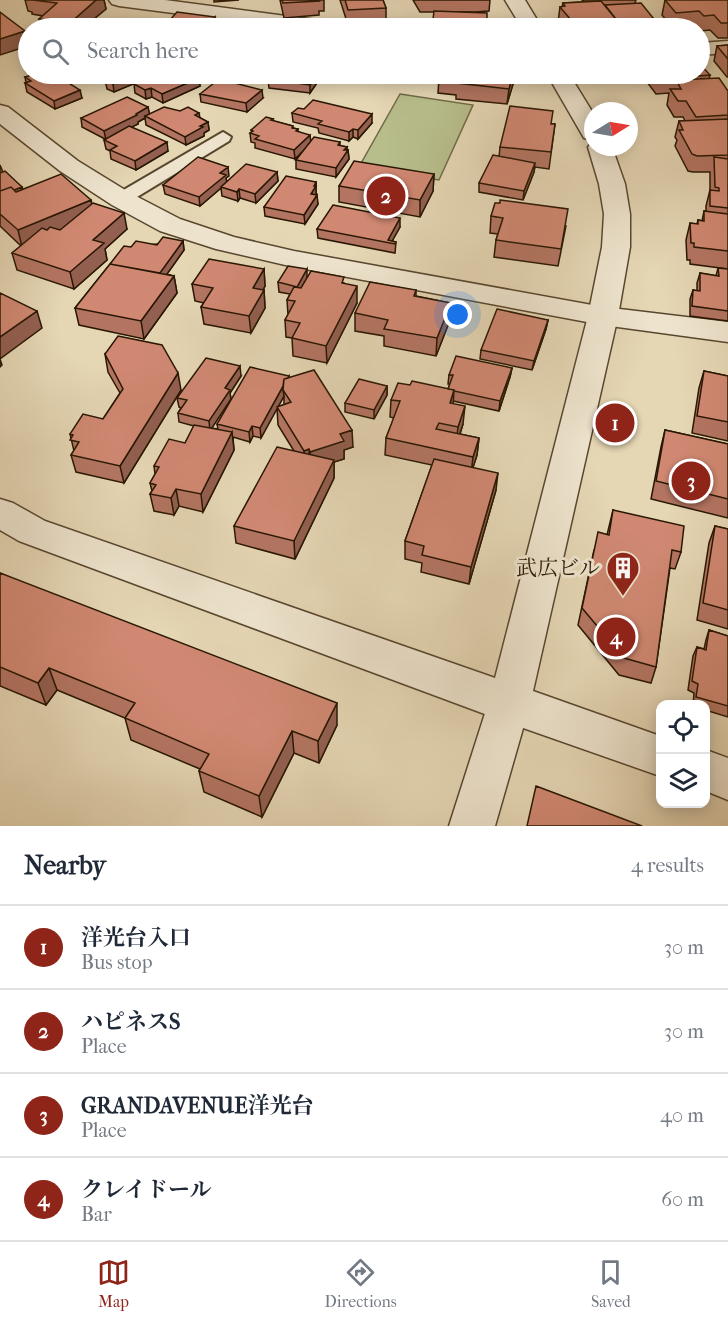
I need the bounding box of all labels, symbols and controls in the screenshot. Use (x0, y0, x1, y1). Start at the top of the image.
search box (18, 18, 710, 84)
icon: search (39, 35, 72, 68)
text: Search here (87, 38, 199, 64)
north arrow (584, 102, 638, 156)
pin: 2 (366, 174, 406, 218)
your location (443, 300, 472, 329)
pin: 1 (596, 400, 634, 446)
pin: 3 (672, 458, 710, 504)
building icon: 武広ビル (605, 550, 641, 597)
place label: 武広ビル (516, 556, 600, 580)
pin: 4 (596, 614, 636, 660)
map controls (656, 700, 710, 808)
button: locate (656, 700, 710, 754)
button: layers (656, 754, 710, 808)
text: Nearby (24, 850, 106, 881)
text: 4 results (631, 854, 704, 877)
text: 洋光台入口 (81, 925, 191, 951)
text: 1 (40, 936, 47, 959)
text: 30 m (664, 936, 704, 959)
text: Bus stop (81, 951, 153, 974)
text: ハピネスS (81, 1009, 180, 1035)
text: 2 (38, 1020, 49, 1043)
text: 30 m (664, 1020, 704, 1043)
text: Place (81, 1035, 127, 1058)
text: GRANDAVENUE洋光台 (81, 1093, 314, 1119)
text: 3 (39, 1104, 48, 1127)
text: 40 m (660, 1104, 704, 1127)
text: Place (81, 1119, 127, 1142)
text: クレイドール (81, 1177, 211, 1203)
text: 4 (38, 1188, 49, 1211)
text: 60 m (661, 1188, 704, 1211)
text: Bar (81, 1203, 112, 1226)
tab: Map (97, 1256, 130, 1311)
tab: Directions (325, 1256, 397, 1311)
tab: Saved (591, 1256, 631, 1311)

